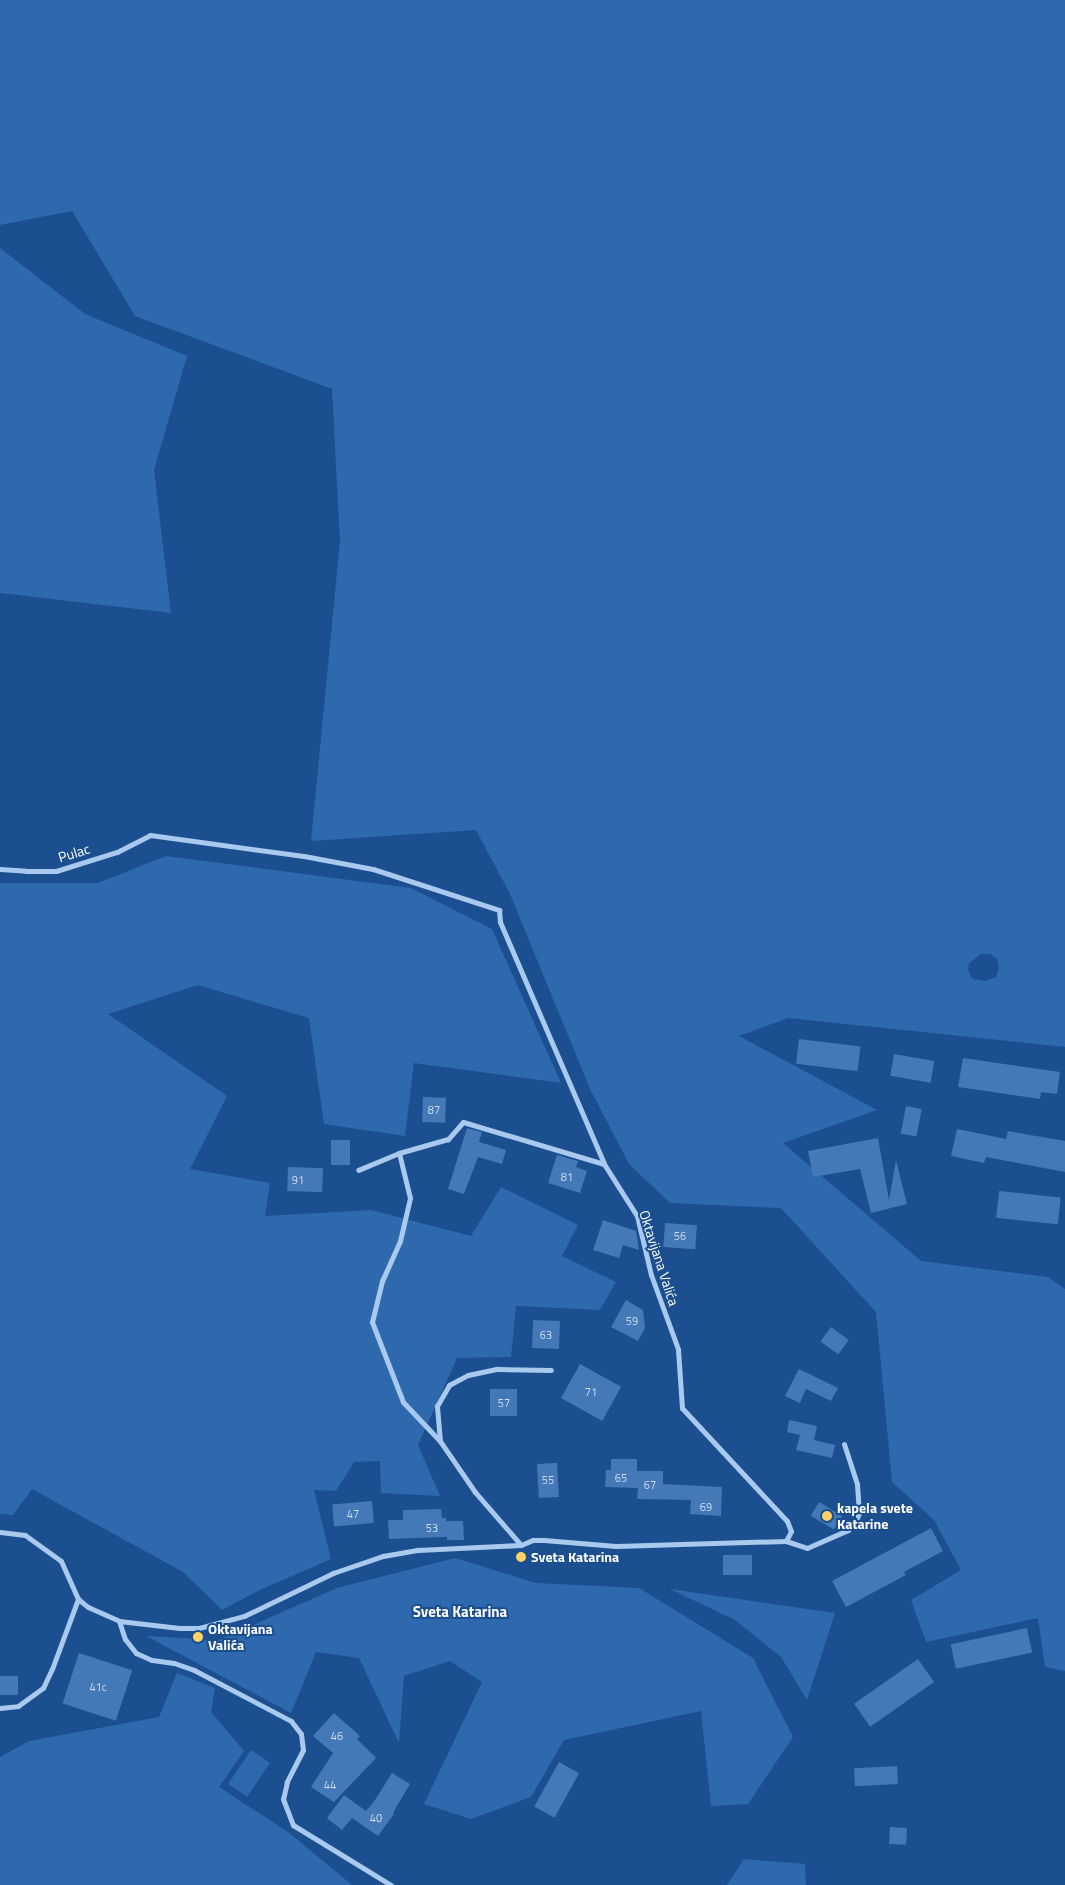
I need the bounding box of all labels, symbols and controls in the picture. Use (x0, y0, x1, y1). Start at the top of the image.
street label: Pulac (56, 840, 92, 866)
house number: 87 (428, 1103, 440, 1117)
house number: 81 (561, 1170, 573, 1184)
house number: 91 (292, 1173, 304, 1187)
street label: Oktavijana Valića (636, 1208, 682, 1308)
house number: 56 (674, 1229, 686, 1243)
house number: 59 (626, 1314, 638, 1328)
house number: 63 (540, 1328, 552, 1342)
house number: 71 (585, 1385, 597, 1399)
house number: 57 (498, 1396, 510, 1410)
house number: 65 (615, 1471, 627, 1485)
house number: 55 (542, 1473, 554, 1487)
house number: 67 (644, 1478, 656, 1492)
house number: 69 (700, 1500, 712, 1514)
place label: kapela svete Katarine (837, 1500, 913, 1532)
house number: 47 (347, 1507, 359, 1521)
marker: kapela svete Katarine (821, 1510, 833, 1522)
house number: 53 (426, 1521, 438, 1535)
place label: Sveta Katarina (531, 1549, 619, 1565)
marker: Sveta Katarina (515, 1551, 527, 1563)
district label: Sveta Katarina (413, 1603, 507, 1621)
place label: Oktavijana Valića (208, 1621, 273, 1654)
marker: Oktavijana Valića (192, 1631, 204, 1643)
house number: 41c (89, 1680, 107, 1694)
house number: 46 (331, 1729, 343, 1743)
house number: 44 (324, 1778, 336, 1792)
house number: 40 (370, 1811, 382, 1825)

